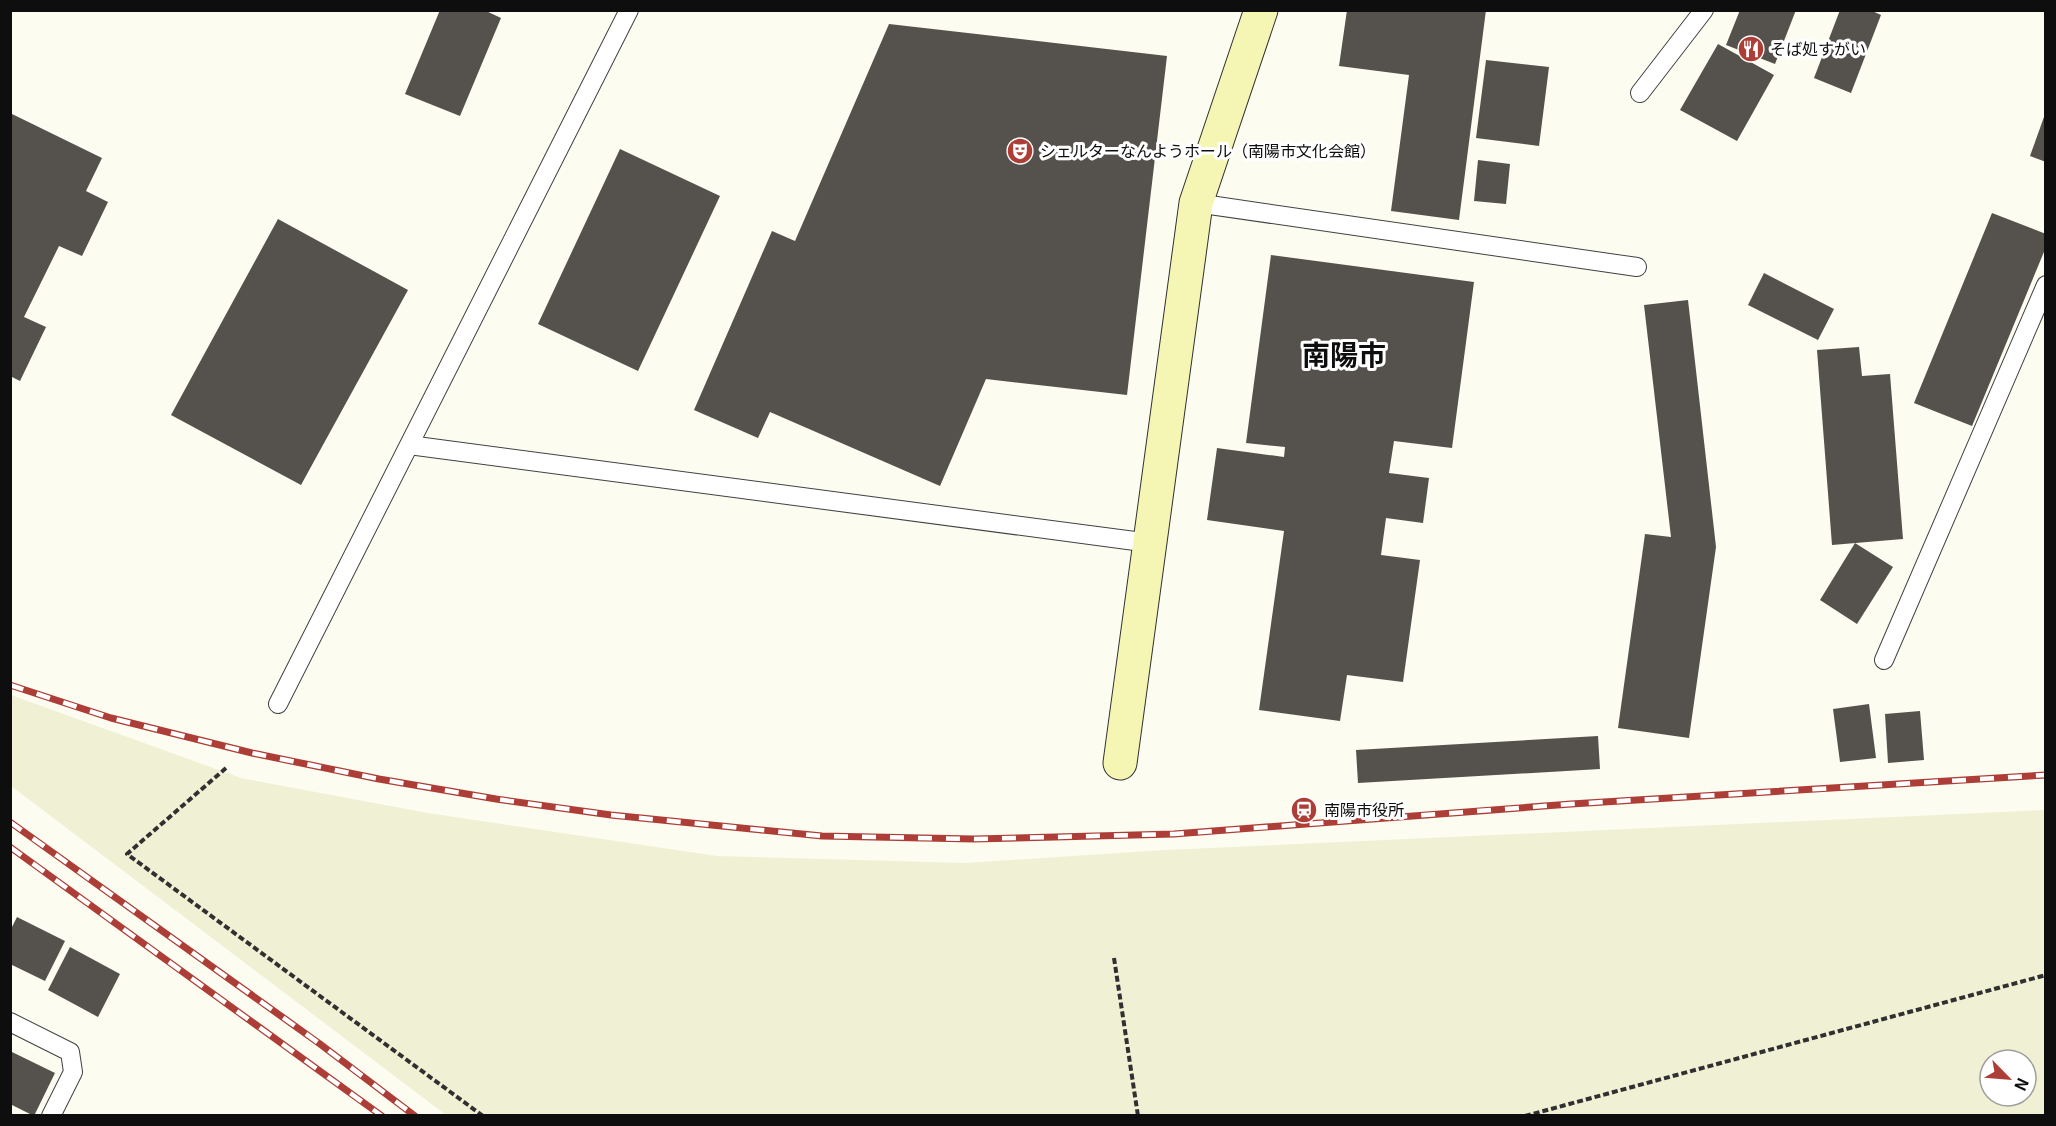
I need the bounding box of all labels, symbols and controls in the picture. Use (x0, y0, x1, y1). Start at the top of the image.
restaurant icon: そば処すがい (1736, 34, 1766, 64)
place label: そば処すがい (1770, 36, 1866, 60)
theatre icon: シェルターなんようホール（南陽市文化会館） (1005, 136, 1035, 166)
place label: シェルターなんようホール（南陽市文化会館） (1040, 138, 1376, 162)
district label: 南陽市 (1302, 333, 1386, 373)
station icon: 南陽市役所 (1289, 795, 1319, 825)
place label: 南陽市役所 (1324, 797, 1404, 821)
north arrow (1978, 1048, 2038, 1108)
text: N (2009, 1074, 2036, 1095)

